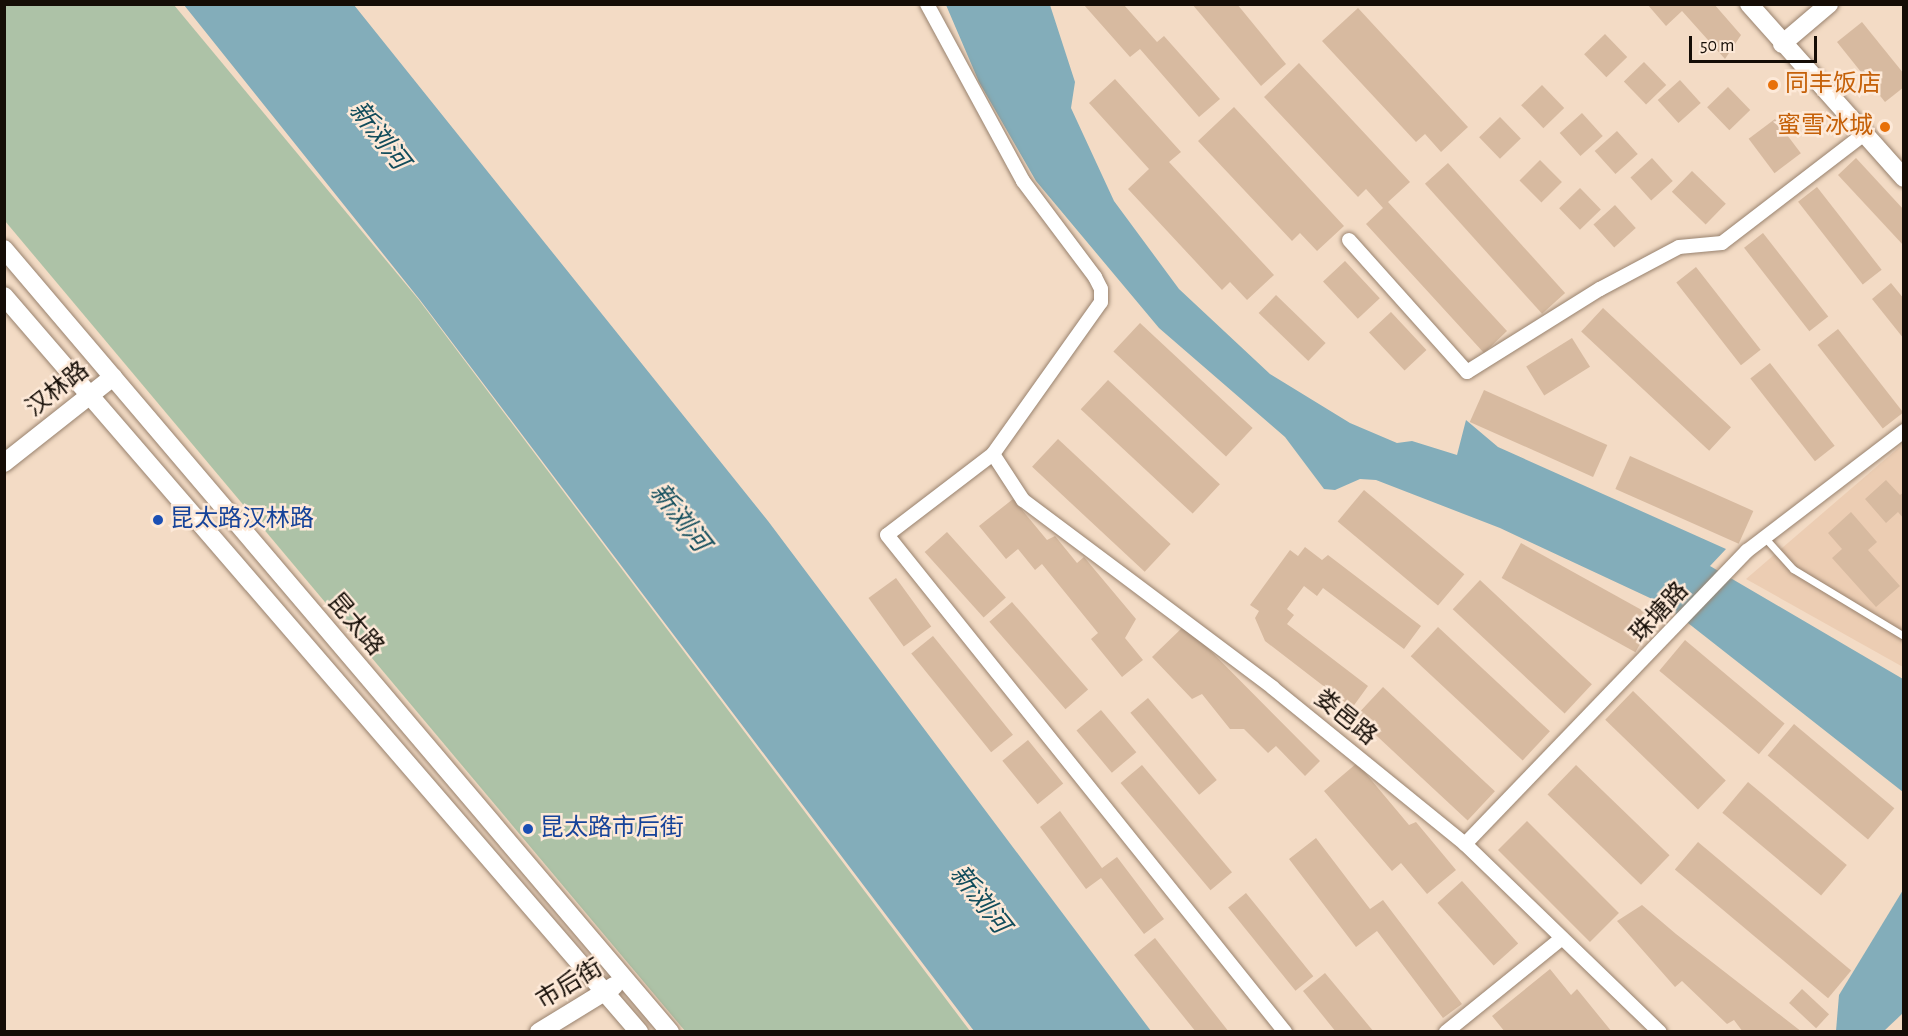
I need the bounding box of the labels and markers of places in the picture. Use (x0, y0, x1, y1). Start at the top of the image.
place label: 同丰饭店 (1785, 71, 1881, 99)
marker: 同丰饭店 (1766, 78, 1780, 92)
place label: 蜜雪冰城 (1777, 113, 1873, 141)
marker: 蜜雪冰城 (1878, 120, 1892, 134)
place label: 昆太路汉林路 (170, 506, 314, 534)
marker: 昆太路汉林路 (151, 513, 165, 527)
place label: 昆太路市后街 (540, 815, 684, 843)
marker: 昆太路市后街 (521, 822, 535, 836)

